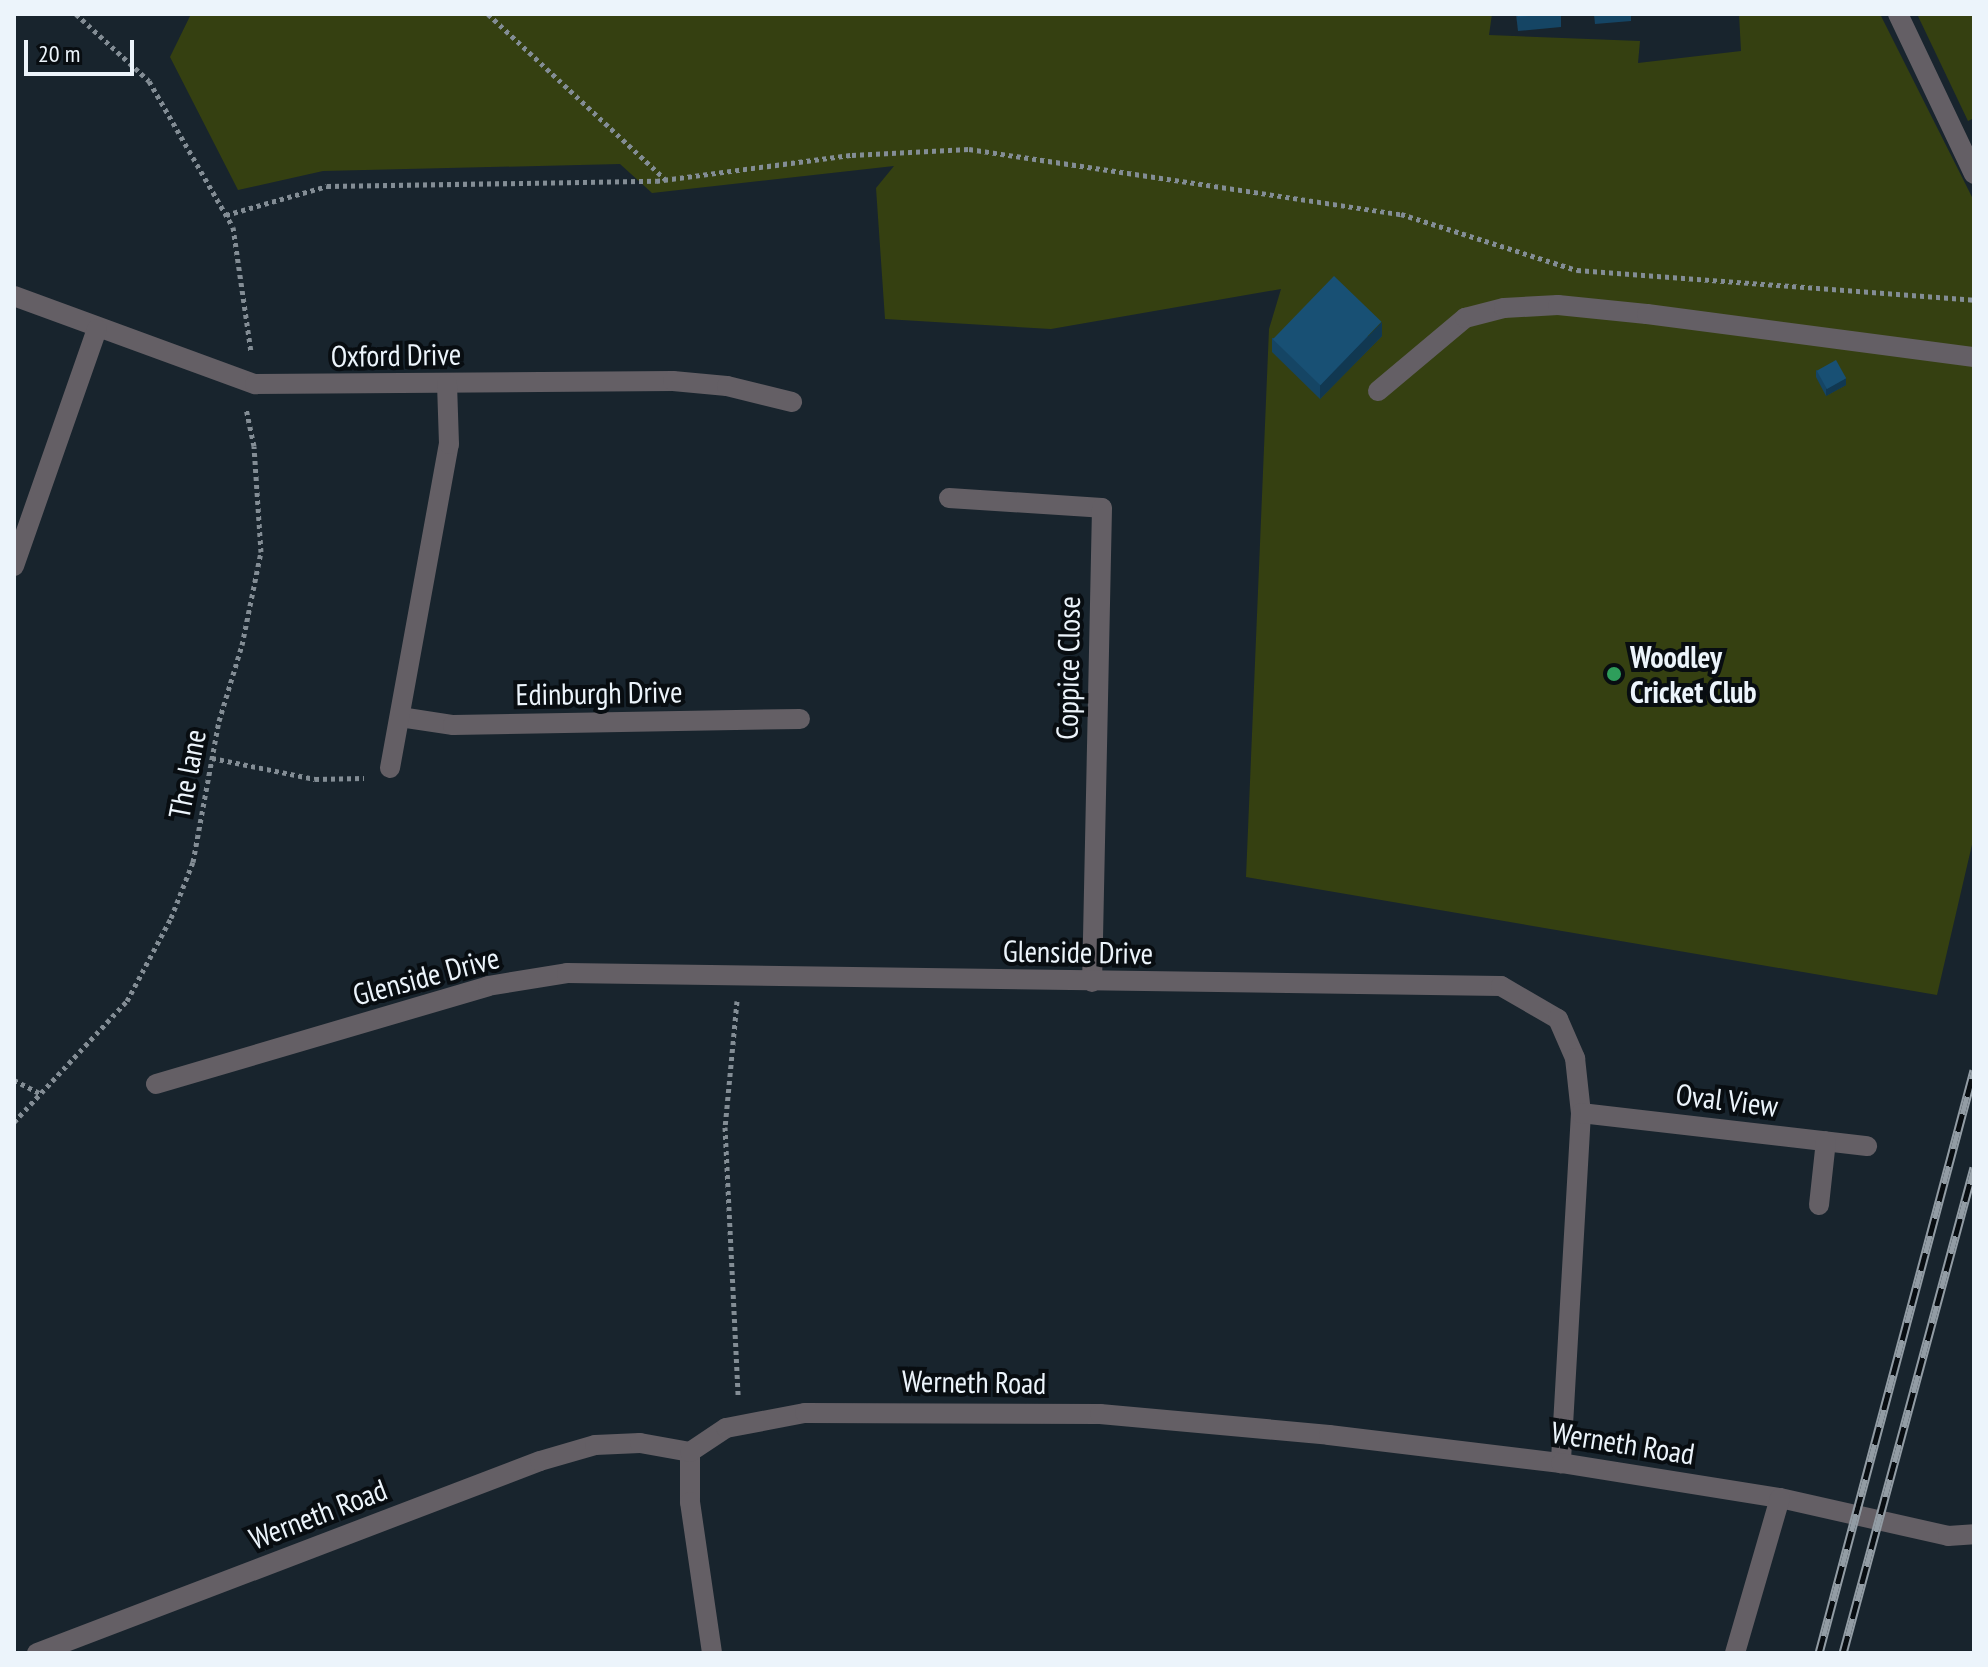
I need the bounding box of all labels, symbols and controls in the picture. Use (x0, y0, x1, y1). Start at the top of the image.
scale bar (28, 24, 138, 74)
text: 20 m (38, 38, 80, 69)
street label: Oxford Drive (330, 336, 462, 374)
street label: Coppice Close (1049, 596, 1087, 740)
place label: Woodley Cricket Club (1630, 639, 1757, 710)
marker: Woodley Cricket Club (1605, 665, 1623, 683)
street label: Edinburgh Drive (515, 674, 683, 712)
street label: The lane (161, 726, 213, 822)
street label: Glenside Drive (1003, 933, 1153, 971)
street label: Glenside Drive (349, 939, 503, 1013)
street label: Oval View (1674, 1076, 1780, 1124)
street label: Werneth Road (902, 1363, 1046, 1401)
street label: Werneth Road (1549, 1414, 1697, 1472)
street label: Werneth Road (244, 1471, 392, 1557)

